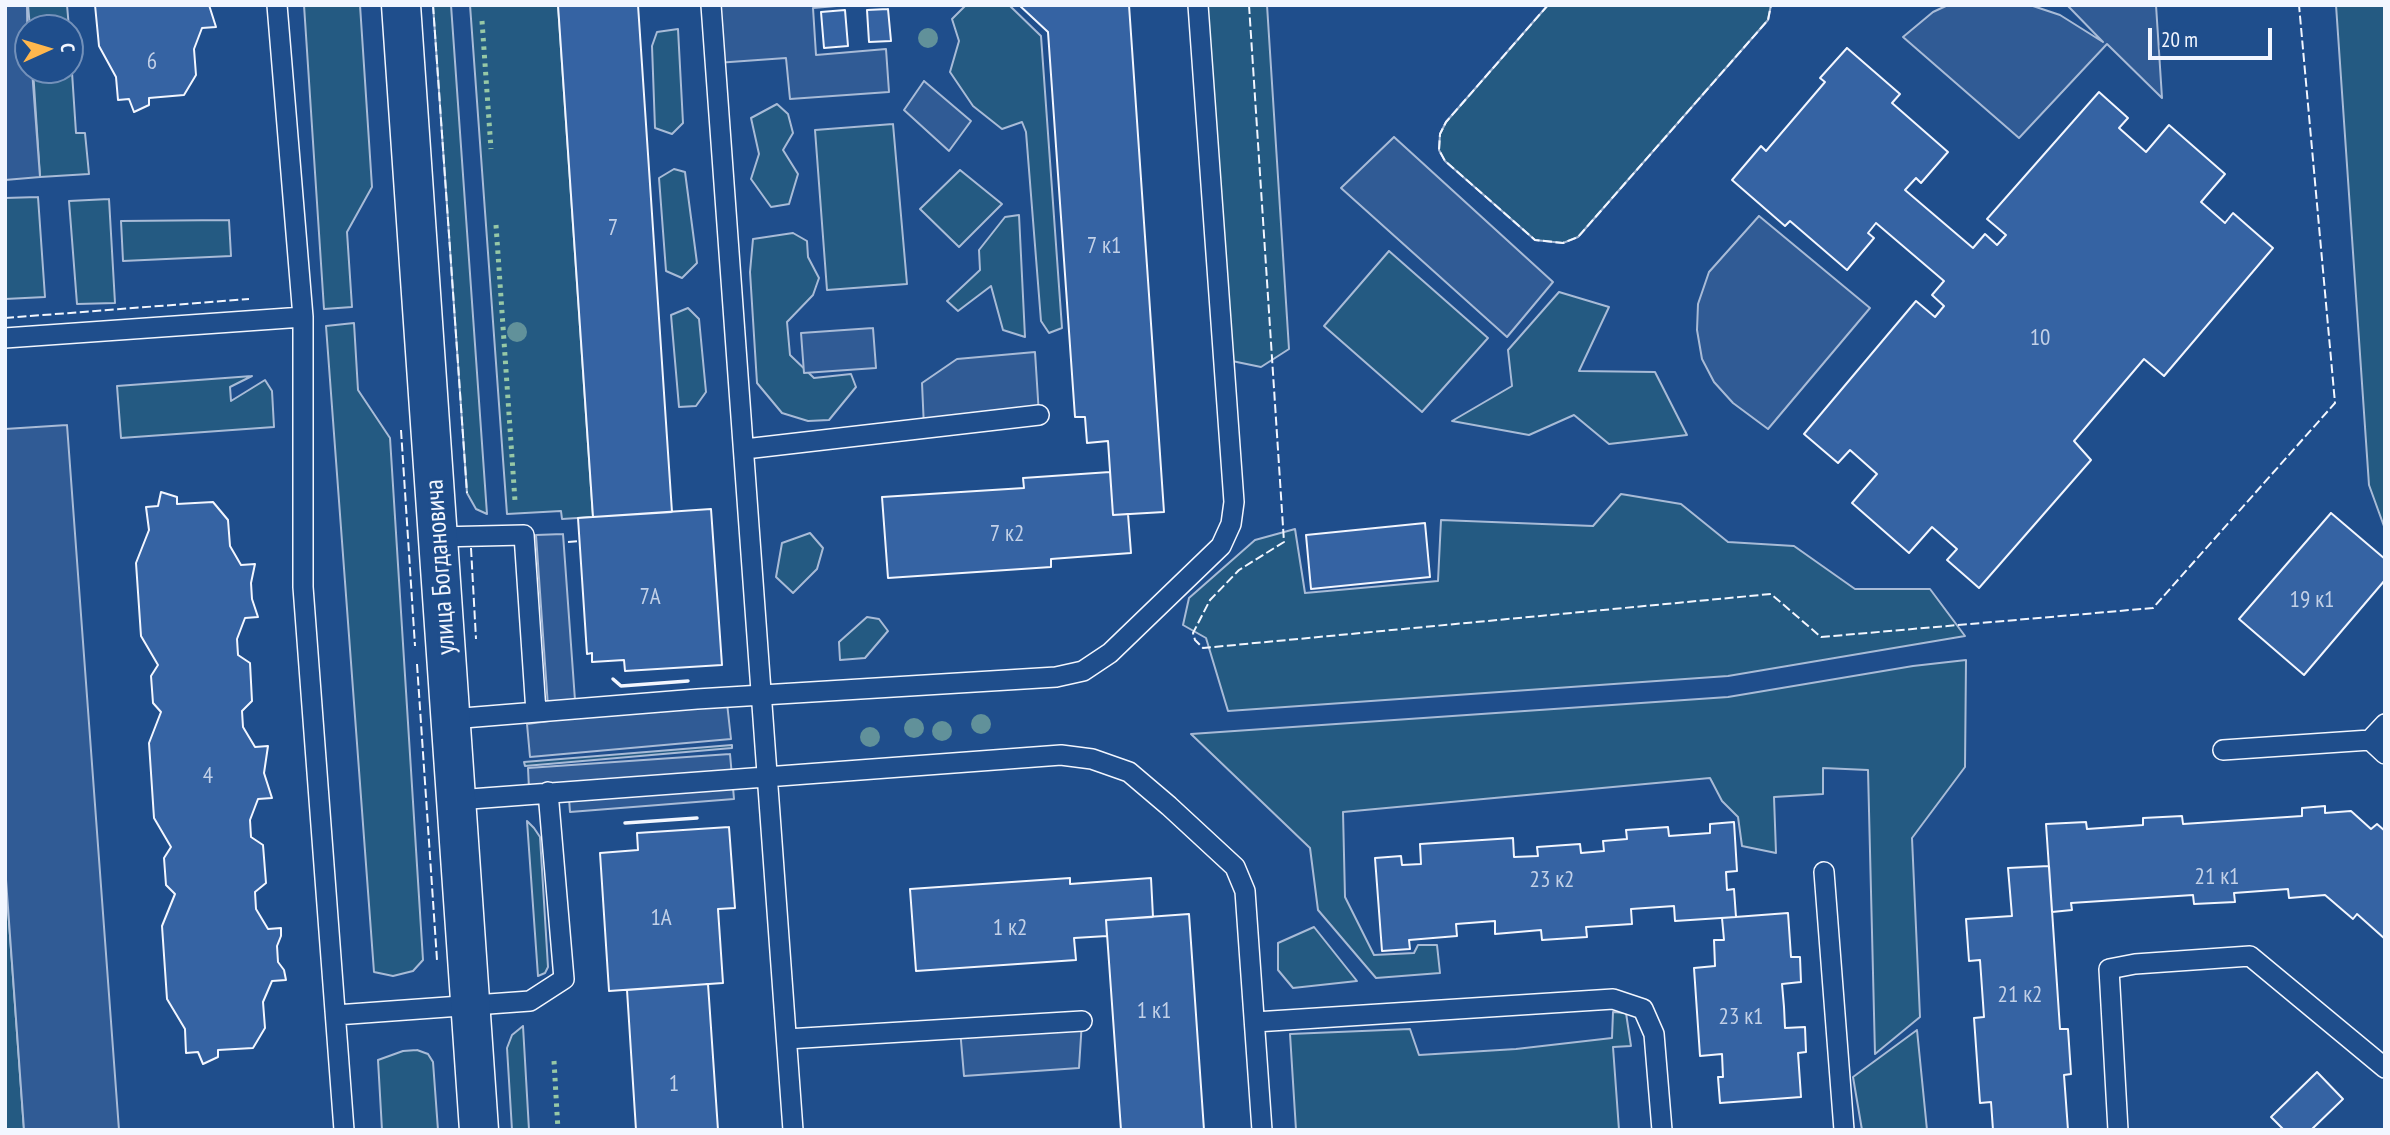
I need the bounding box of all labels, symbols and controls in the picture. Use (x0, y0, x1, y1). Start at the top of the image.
north arrow (14, 14, 84, 84)
scale bar (2152, 14, 2276, 58)
text: 20 m (2161, 26, 2198, 53)
text: С (56, 43, 80, 53)
house number: 6 (147, 48, 157, 76)
house number: 7 (608, 214, 618, 242)
house number: 7 к1 (1087, 232, 1121, 260)
house number: 10 (2030, 324, 2050, 352)
street label: улица Богдановича (419, 478, 463, 656)
house number: 7 к2 (990, 520, 1024, 548)
house number: 7А (639, 583, 661, 611)
house number: 19 к1 (2290, 586, 2334, 614)
house number: 4 (203, 762, 213, 790)
house number: 21 к1 (2195, 863, 2239, 891)
house number: 23 к2 (1530, 866, 1574, 894)
house number: 1А (650, 904, 672, 932)
house number: 1 к2 (993, 914, 1027, 942)
house number: 21 к2 (1998, 981, 2042, 1009)
house number: 1 к1 (1137, 997, 1171, 1025)
house number: 23 к1 (1719, 1003, 1763, 1031)
house number: 1 (669, 1070, 679, 1098)

